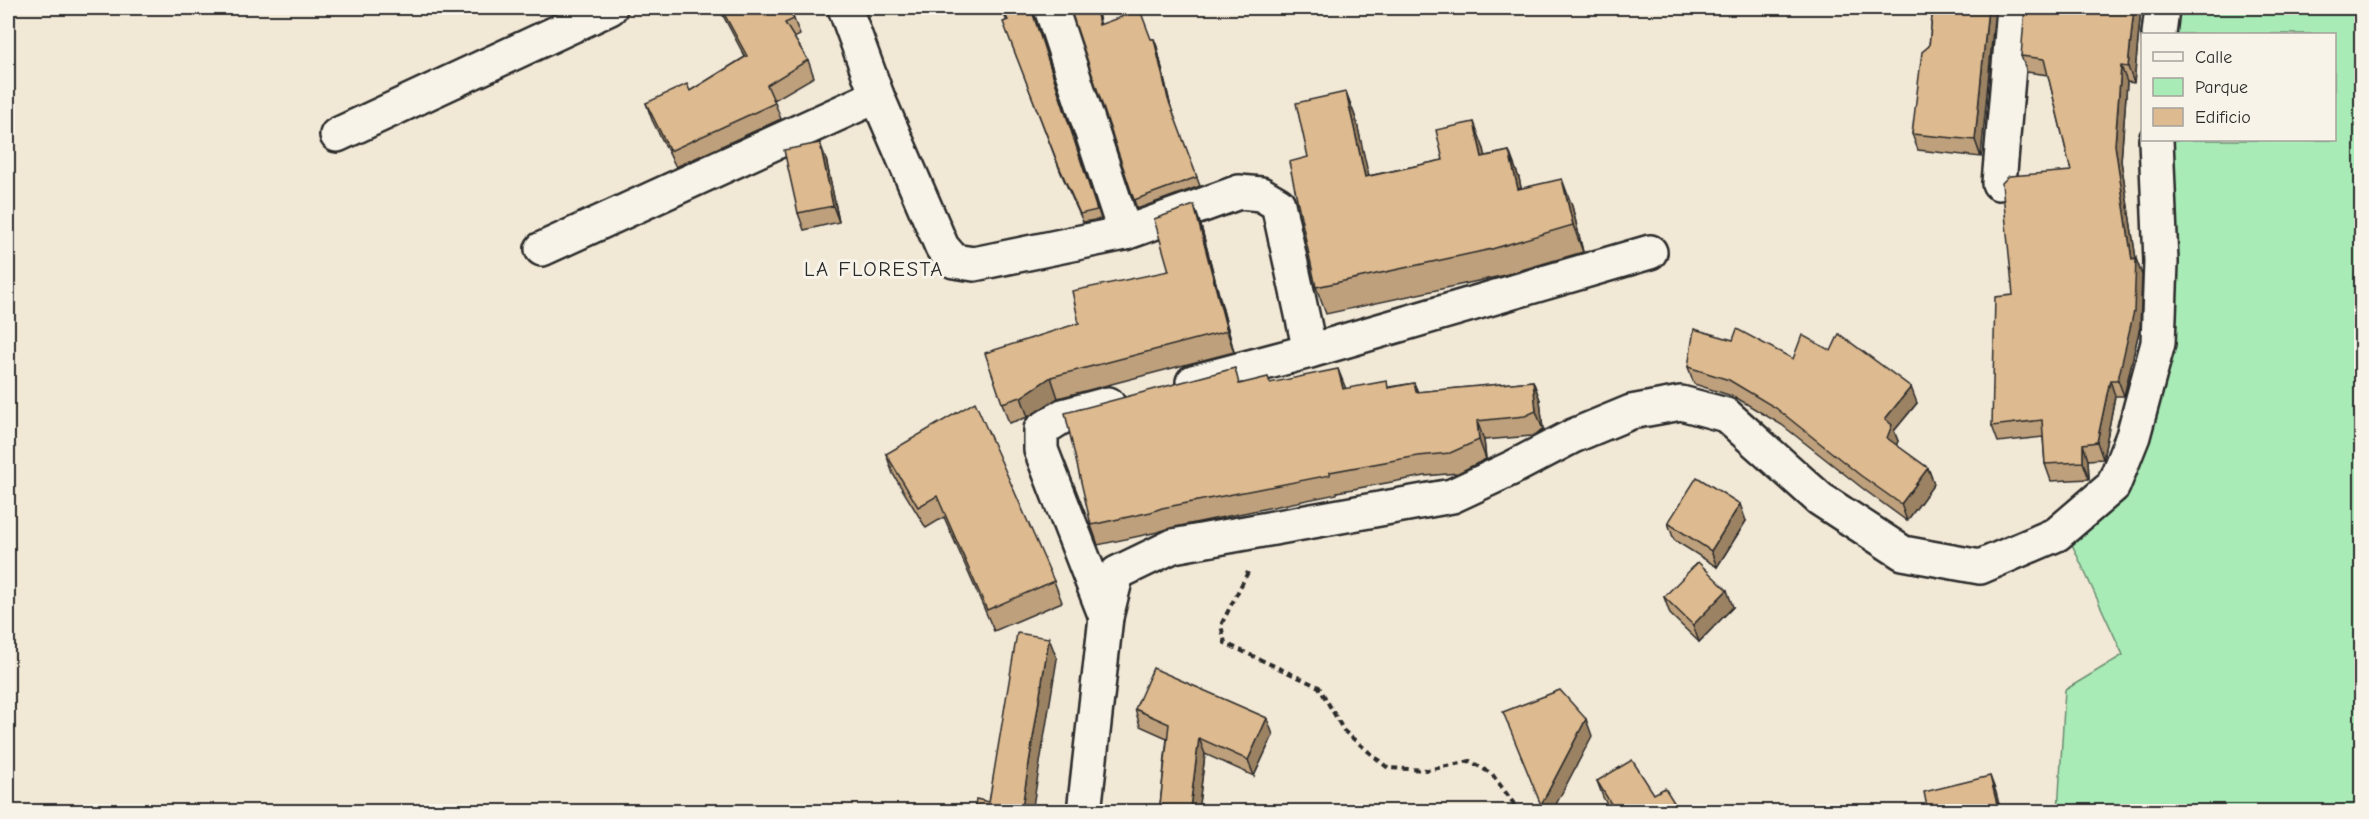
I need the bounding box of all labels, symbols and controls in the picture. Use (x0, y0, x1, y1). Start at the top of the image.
legend (2141, 33, 2336, 141)
text: Calle (2195, 47, 2232, 68)
text: Parque (2195, 77, 2248, 98)
text: Edificio (2195, 107, 2251, 128)
district label: LA FLORESTA (804, 257, 944, 281)

